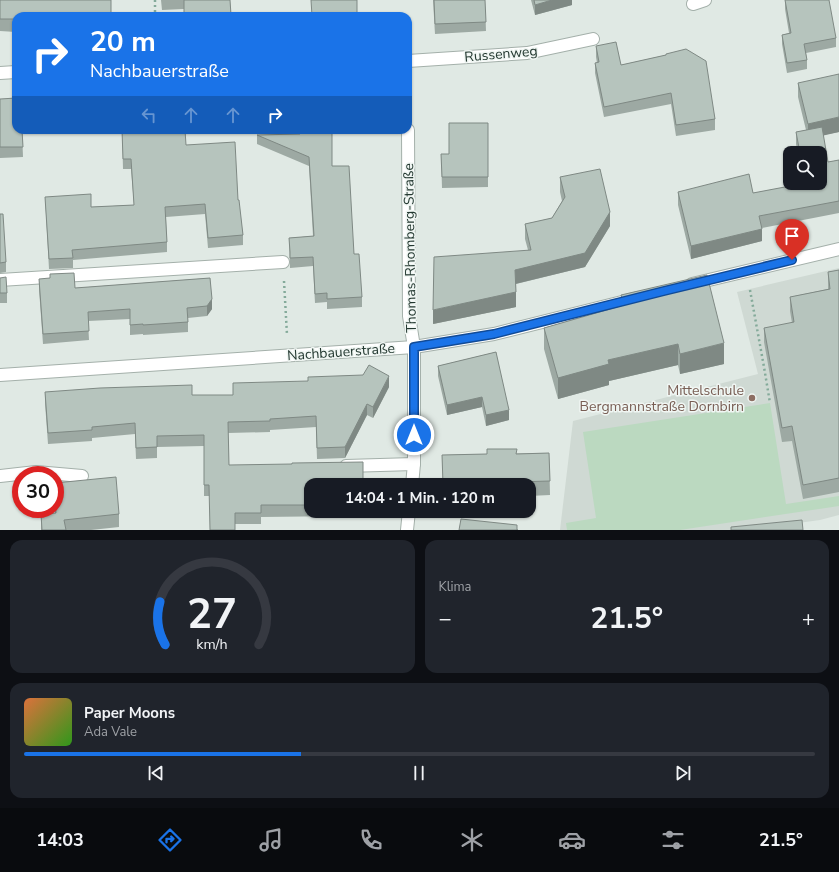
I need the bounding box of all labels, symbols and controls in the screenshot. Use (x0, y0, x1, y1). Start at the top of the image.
text: 20 m (90, 23, 156, 61)
icon: right (24, 28, 76, 80)
street label: Russenweg (464, 41, 538, 67)
text: Nachbauerstraße (90, 59, 229, 83)
icon: left (138, 104, 160, 126)
icon: ahead (180, 104, 202, 126)
icon: ahead (222, 104, 244, 126)
icon: right (264, 104, 286, 126)
map controls (783, 146, 827, 190)
button: search (783, 146, 827, 190)
street label: Thomas-Rhomberg-Straße (399, 163, 421, 333)
pin (775, 219, 809, 260)
icon: arrive (781, 225, 803, 247)
street label: Nachbauerstraße (286, 339, 396, 365)
place label: Mittelschule Bergmannstraße Dornbirn (580, 381, 744, 416)
marker: Mittelschule Bergmannstraße Dornbirn (747, 393, 757, 403)
position arrow (393, 414, 435, 456)
speed limit sign: 30 (12, 466, 64, 518)
text: 14:04 · 1 Min. · 120 m (345, 488, 495, 508)
text: Klima (439, 578, 472, 596)
text: 27 (187, 585, 237, 642)
text: 21.5° (590, 598, 663, 639)
text: − (439, 604, 452, 634)
text: + (802, 604, 815, 634)
text: km/h (197, 634, 228, 653)
text: Paper Moons (84, 703, 175, 723)
text: Ada Vale (84, 723, 137, 741)
icon: previous (145, 762, 167, 784)
icon: pause (408, 762, 430, 784)
icon: next (672, 762, 694, 784)
icon: directions (156, 826, 184, 854)
icon: music (257, 826, 285, 854)
icon: phone (357, 826, 385, 854)
icon: climate (458, 826, 486, 854)
icon: car (558, 826, 586, 854)
icon: filters (659, 826, 687, 854)
text: 14:03 (36, 828, 84, 852)
text: 21.5° (759, 828, 803, 852)

